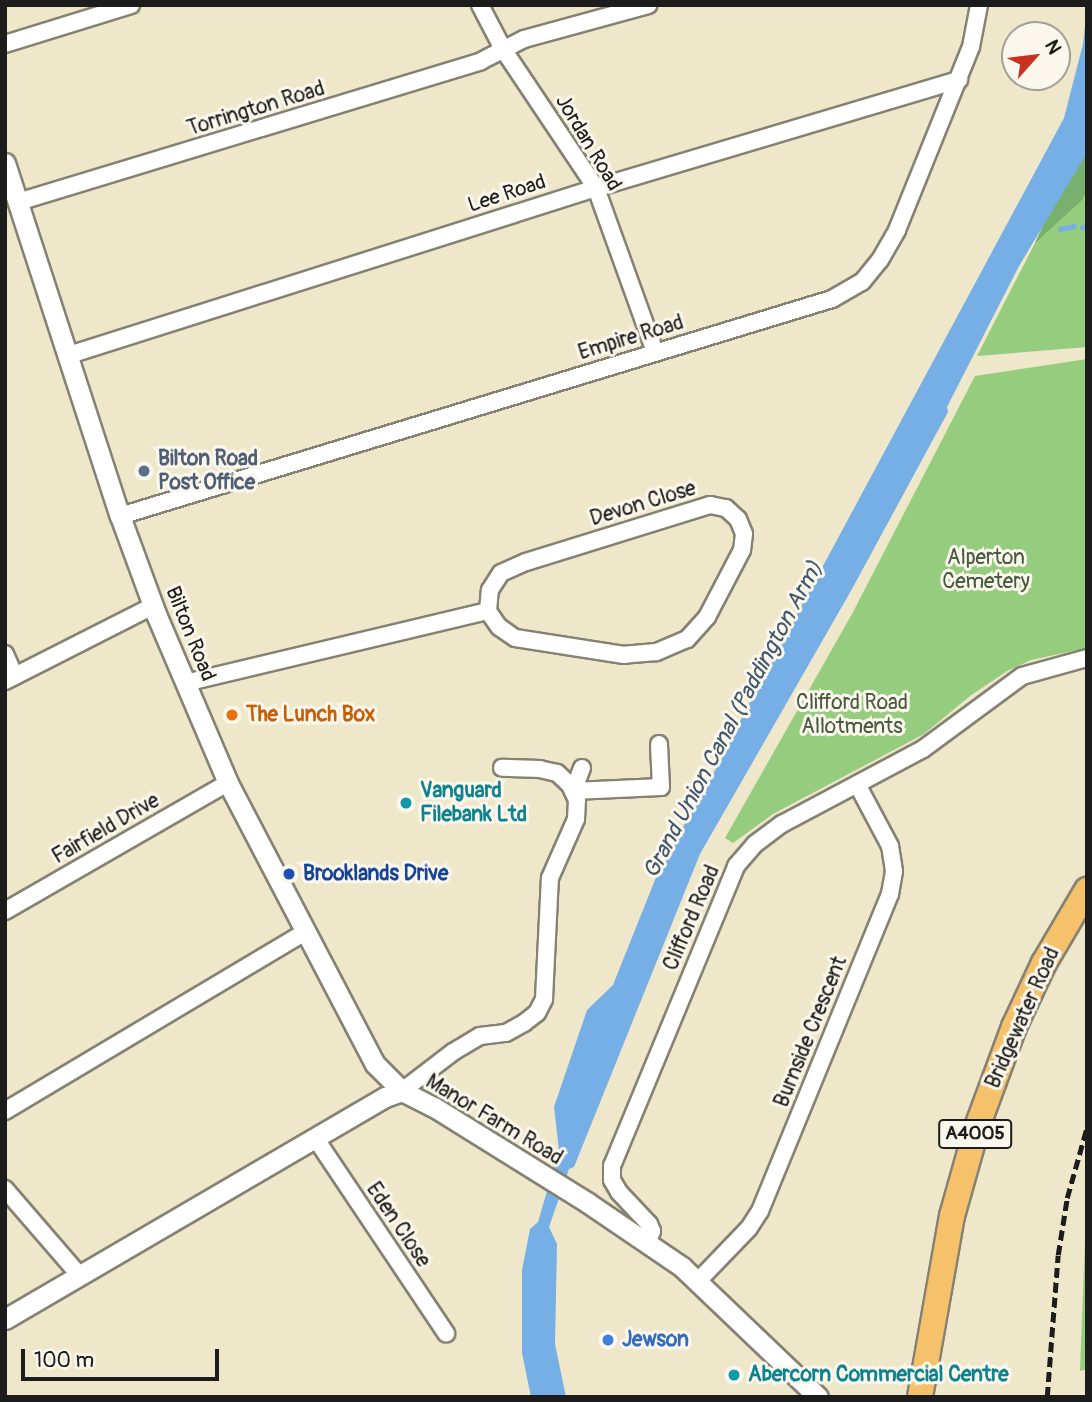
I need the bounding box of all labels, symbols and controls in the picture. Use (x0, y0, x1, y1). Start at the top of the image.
north arrow (1001, 21, 1071, 91)
text: N (1039, 36, 1066, 58)
street label: Torrington Road (184, 76, 328, 142)
street label: Jordan Road (549, 90, 627, 196)
street label: Lee Road (465, 170, 549, 218)
street label: Empire Road (575, 310, 687, 366)
place label: Bilton Road Post Office (158, 446, 258, 496)
marker: Bilton Road Post Office (136, 463, 152, 479)
street label: Devon Close (587, 476, 699, 532)
park label: Alperton Cemetery (942, 545, 1030, 595)
water label: Grand Union Canal (Paddington Arm) (637, 557, 829, 883)
street label: Bilton Road (160, 583, 220, 685)
park label: Clifford Road Allotments (796, 690, 908, 740)
place label: The Lunch Box (246, 702, 375, 728)
marker: The Lunch Box (224, 707, 240, 723)
place label: Vanguard Filebank Ltd (420, 778, 527, 828)
street label: Fairfield Drive (48, 788, 164, 870)
marker: Vanguard Filebank Ltd (398, 795, 414, 811)
place label: Brooklands Drive (303, 861, 448, 887)
street label: Clifford Road (658, 861, 726, 975)
marker: Brooklands Drive (281, 866, 297, 882)
street label: Bridgewater Road (981, 944, 1065, 1092)
street label: Burnside Crescent (769, 953, 853, 1111)
street label: Manor Farm Road (421, 1069, 567, 1171)
road number: A4005 (936, 1118, 1014, 1150)
street label: Eden Close (360, 1178, 436, 1272)
place label: Jewson (622, 1327, 689, 1353)
marker: Jewson (600, 1332, 616, 1348)
scale bar (24, 1336, 222, 1380)
text: 100 m (34, 1347, 94, 1374)
place label: Abercorn Commercial Centre (748, 1362, 1009, 1388)
marker: Abercorn Commercial Centre (726, 1367, 742, 1383)

